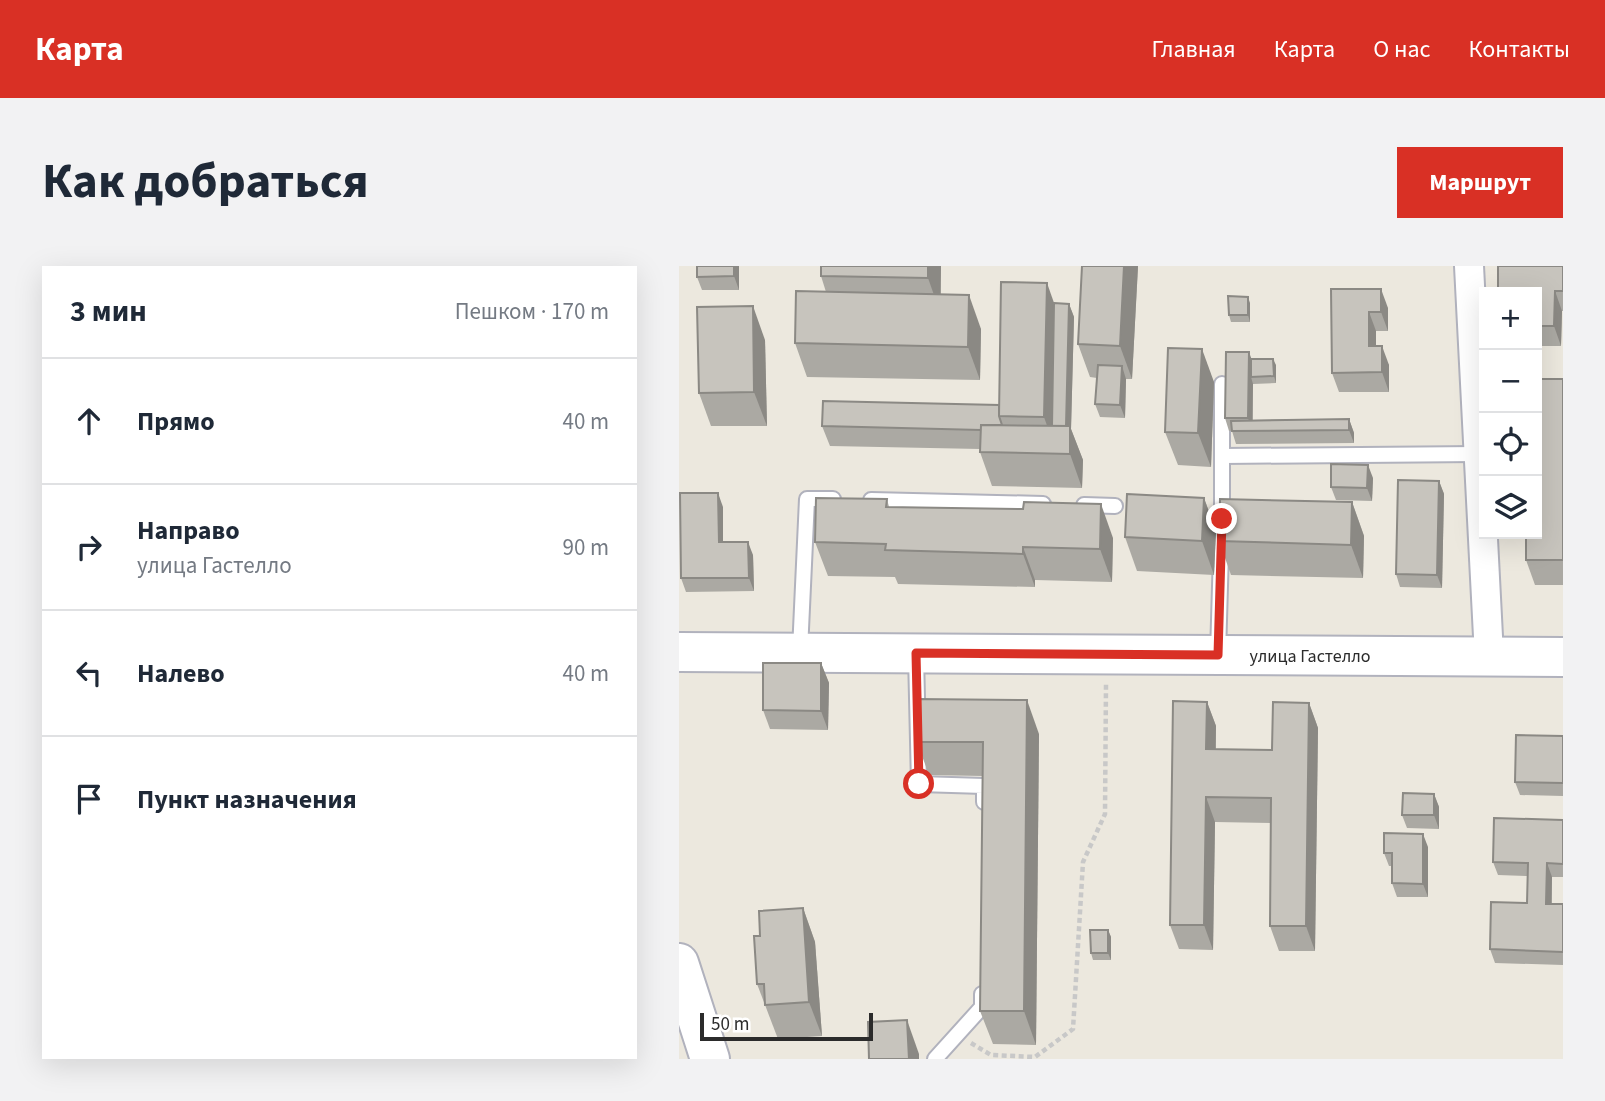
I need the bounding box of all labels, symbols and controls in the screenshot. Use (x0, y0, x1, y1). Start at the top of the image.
text: Карта (35, 26, 124, 73)
text: Главная (1151, 32, 1236, 67)
text: Карта (1274, 32, 1335, 67)
text: О нас (1373, 32, 1430, 67)
text: Контакты (1468, 32, 1570, 67)
text: Как добраться (42, 147, 369, 217)
button: Маршрут (1397, 147, 1563, 218)
map controls (1479, 287, 1542, 539)
button: + (1479, 287, 1542, 350)
text: 3 мин (70, 290, 147, 333)
text: Пешком · 170 m (455, 295, 609, 328)
button: − (1479, 350, 1542, 413)
icon: ahead (70, 402, 108, 440)
text: Прямо (137, 403, 215, 440)
text: 40 m (562, 405, 609, 438)
button: locate (1479, 413, 1542, 476)
button: layers (1479, 476, 1542, 539)
route end (1206, 503, 1237, 534)
text: Направо (137, 512, 240, 549)
icon: right (70, 528, 108, 566)
text: 90 m (562, 531, 609, 564)
text: улица Гастелло (137, 549, 292, 582)
street label: улица Гастелло (1249, 644, 1371, 669)
icon: left (70, 654, 108, 692)
text: Налево (137, 655, 225, 692)
text: 40 m (562, 657, 609, 690)
route start (903, 768, 934, 799)
icon: arrive (70, 780, 108, 818)
text: Пункт назначения (137, 781, 357, 818)
scale bar (700, 1010, 873, 1042)
text: 50 m (711, 1011, 749, 1038)

